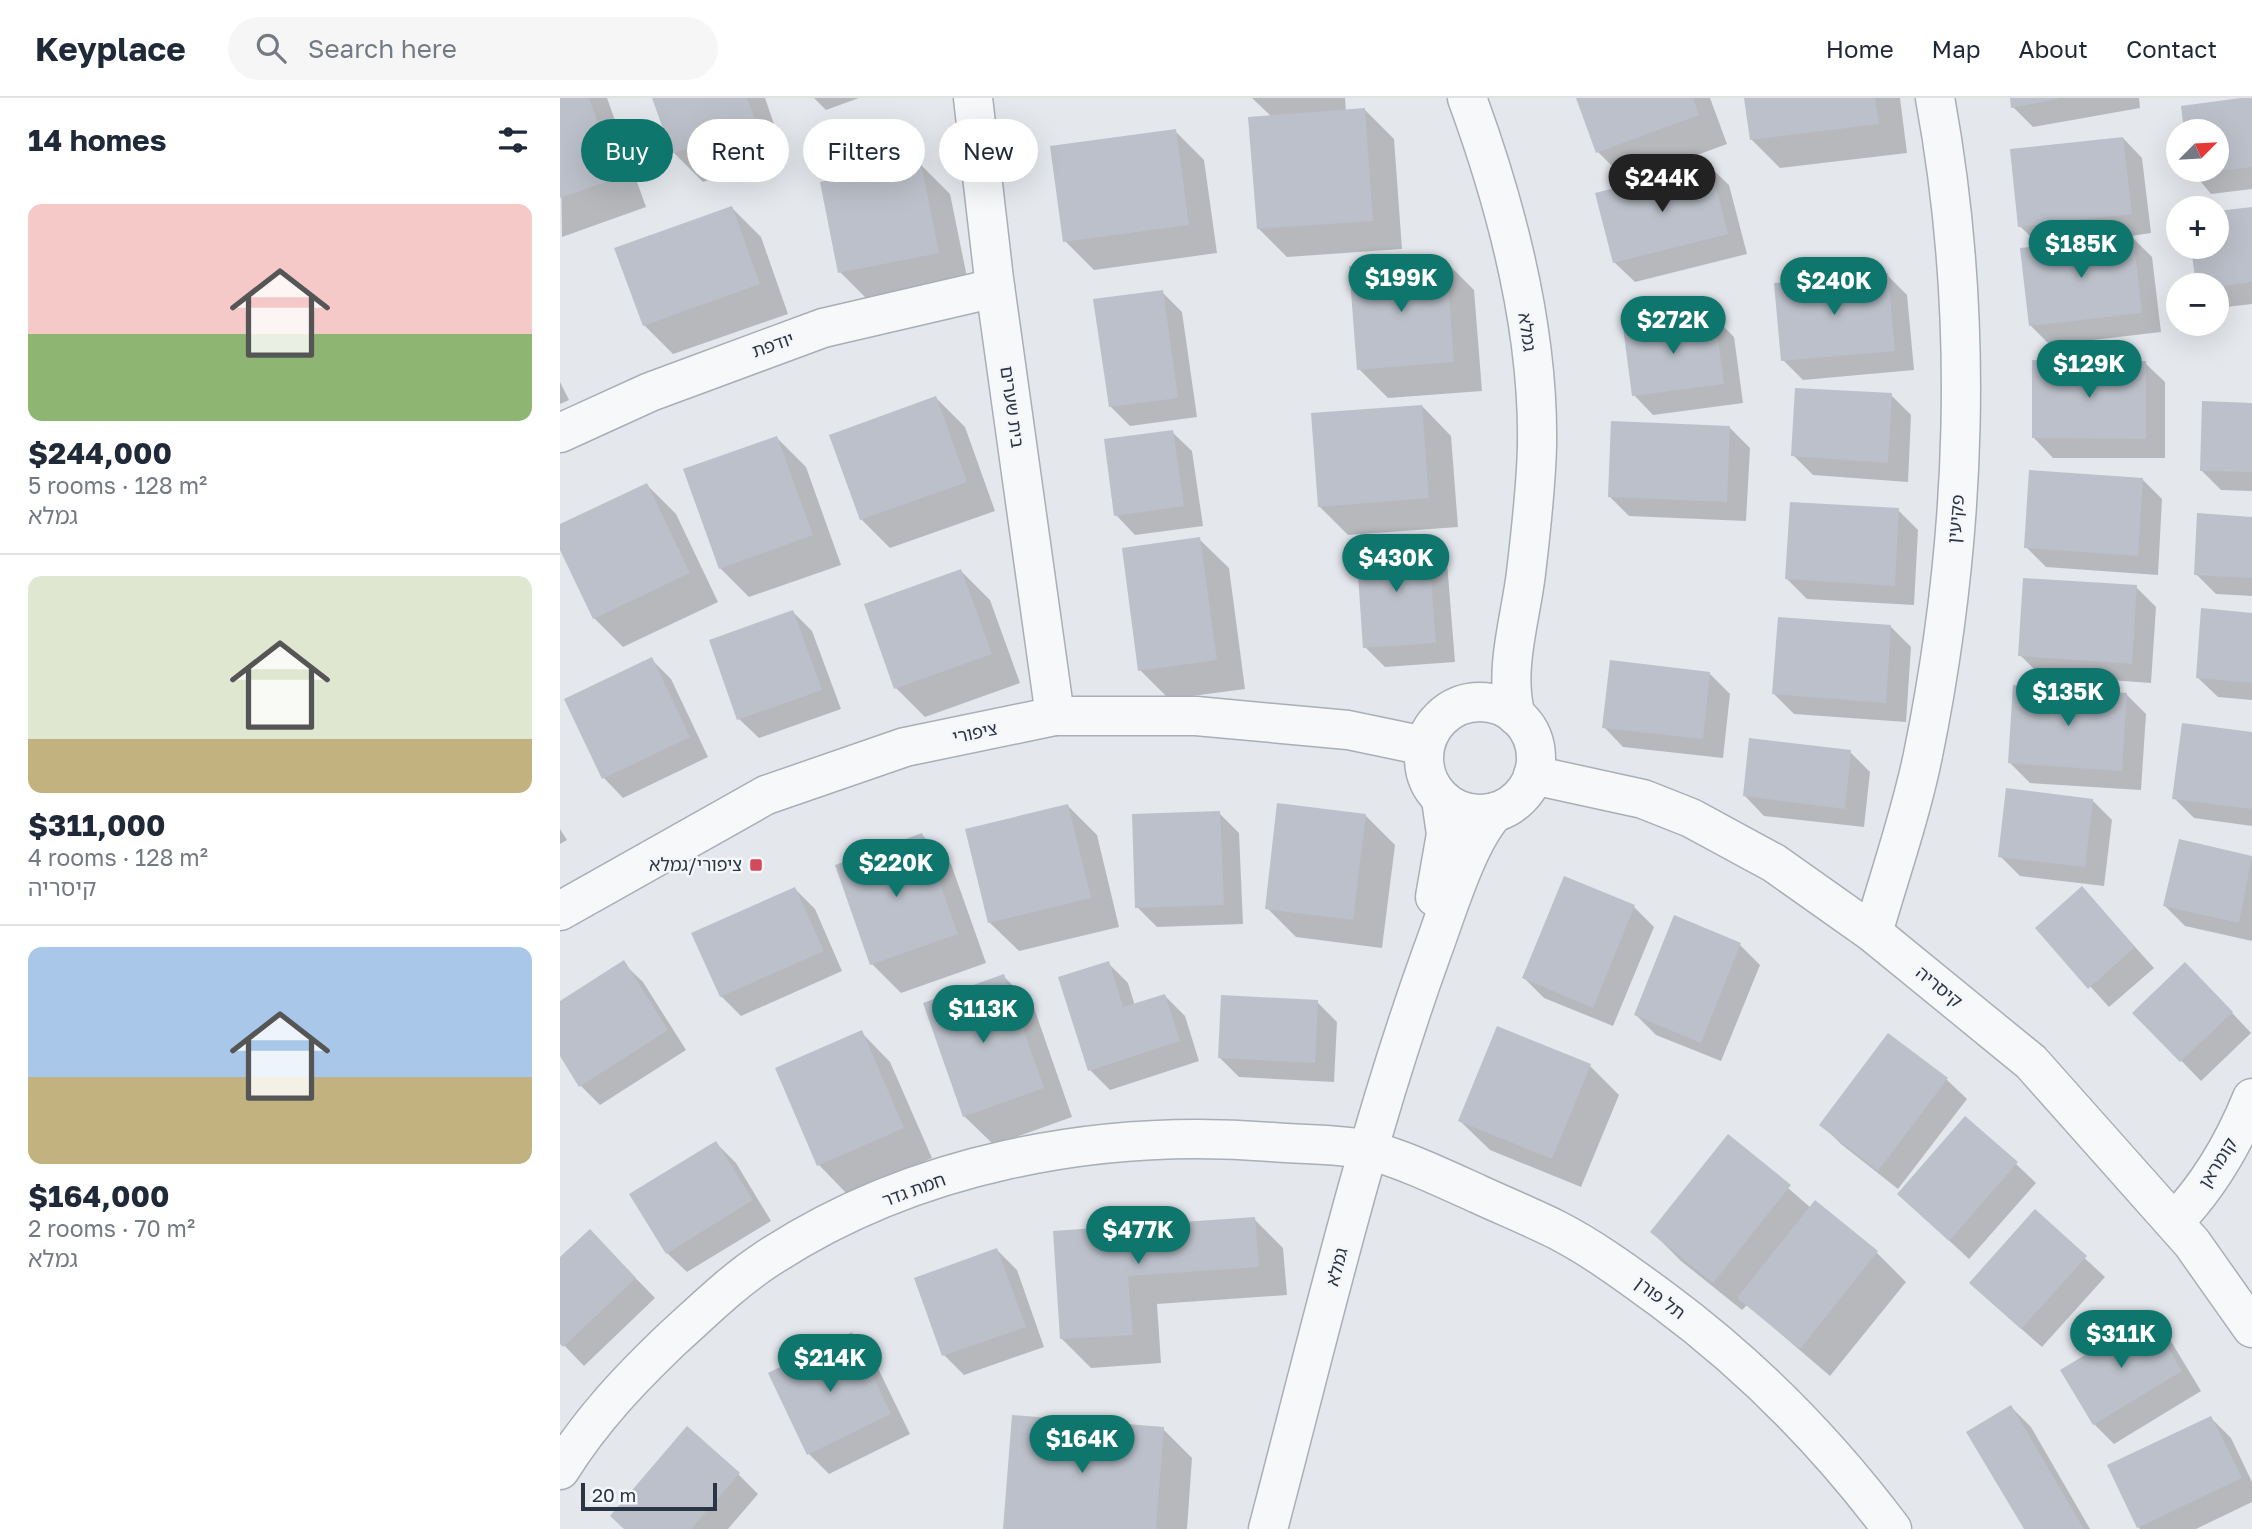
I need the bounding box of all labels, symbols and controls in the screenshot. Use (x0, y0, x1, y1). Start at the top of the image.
search box (228, 17, 718, 80)
text: Keyplace (35, 29, 186, 68)
icon: search (252, 29, 290, 67)
text: Search here (308, 33, 457, 64)
text: Home (1826, 34, 1894, 63)
text: Map (1932, 34, 1981, 63)
text: About (2019, 34, 2088, 63)
text: Contact (2126, 34, 2217, 63)
chip: Buy (581, 119, 673, 182)
chip: Rent (687, 119, 789, 182)
chip: Filters (803, 119, 925, 182)
chip: New (939, 119, 1038, 182)
north arrow (2166, 119, 2230, 182)
map controls (2166, 119, 2229, 336)
icon: filters (494, 121, 532, 159)
text: 14 homes (28, 122, 167, 158)
pin: $244K (1613, 155, 1711, 214)
text: $244K (1625, 163, 1699, 191)
button: + (2166, 196, 2229, 259)
pin: $185K (2032, 220, 2130, 280)
text: $185K (2045, 229, 2117, 257)
icon: home (217, 250, 343, 376)
pin: $199K (1352, 254, 1450, 314)
pin: $240K (1785, 258, 1883, 317)
text: $199K (1364, 263, 1438, 291)
text: $240K (1796, 266, 1872, 294)
button: − (2166, 273, 2229, 336)
pin: $272K (1624, 296, 1722, 356)
text: $272K (1637, 305, 1709, 333)
street label: גמלא (1514, 311, 1542, 353)
street label: יודפת (749, 327, 797, 361)
pin: $129K (2040, 341, 2138, 400)
text: $129K (2053, 349, 2125, 377)
street label: בית שערים (996, 365, 1030, 449)
text: $244,000 (28, 435, 172, 471)
text: 5 rooms · 128 m² (28, 471, 207, 499)
street label: פקיעין (1942, 493, 1968, 544)
text: גמלא (28, 501, 78, 529)
pin: $430K (1347, 534, 1445, 594)
text: $430K (1358, 543, 1434, 571)
icon: home (217, 622, 343, 748)
pin: $135K (2019, 668, 2117, 728)
text: $135K (2032, 677, 2104, 705)
street label: ציפורי (950, 717, 999, 747)
text: $311,000 (28, 807, 165, 843)
pin: $220K (847, 840, 945, 899)
text: 4 rooms · 128 m² (28, 843, 208, 871)
text: $220K (858, 848, 934, 876)
place label: ציפורי/גמלא (649, 853, 742, 875)
marker: ציפורי/גמלא (748, 857, 764, 873)
text: קיסריה (28, 873, 96, 901)
street label: קיסריה (1912, 961, 1967, 1012)
pin: $113K (934, 986, 1032, 1045)
icon: home (217, 993, 343, 1119)
text: $113K (948, 994, 1018, 1022)
street label: קומראן (2193, 1133, 2241, 1192)
street label: חמת גדר (879, 1167, 948, 1211)
text: $164,000 (28, 1178, 169, 1214)
pin: $477K (1089, 1206, 1187, 1266)
text: 2 rooms · 70 m² (28, 1214, 195, 1242)
text: $477K (1102, 1215, 1174, 1243)
text: גמלא (28, 1244, 78, 1272)
street label: גמלא (1320, 1245, 1352, 1288)
street label: תל פורן (1631, 1271, 1690, 1323)
pin: $311K (2072, 1310, 2170, 1370)
text: $311K (2086, 1319, 2156, 1347)
pin: $214K (781, 1334, 879, 1394)
text: $214K (794, 1343, 866, 1371)
pin: $164K (1033, 1416, 1131, 1475)
text: $164K (1046, 1424, 1118, 1452)
scale bar (581, 1480, 718, 1512)
text: 20 m (592, 1483, 636, 1506)

